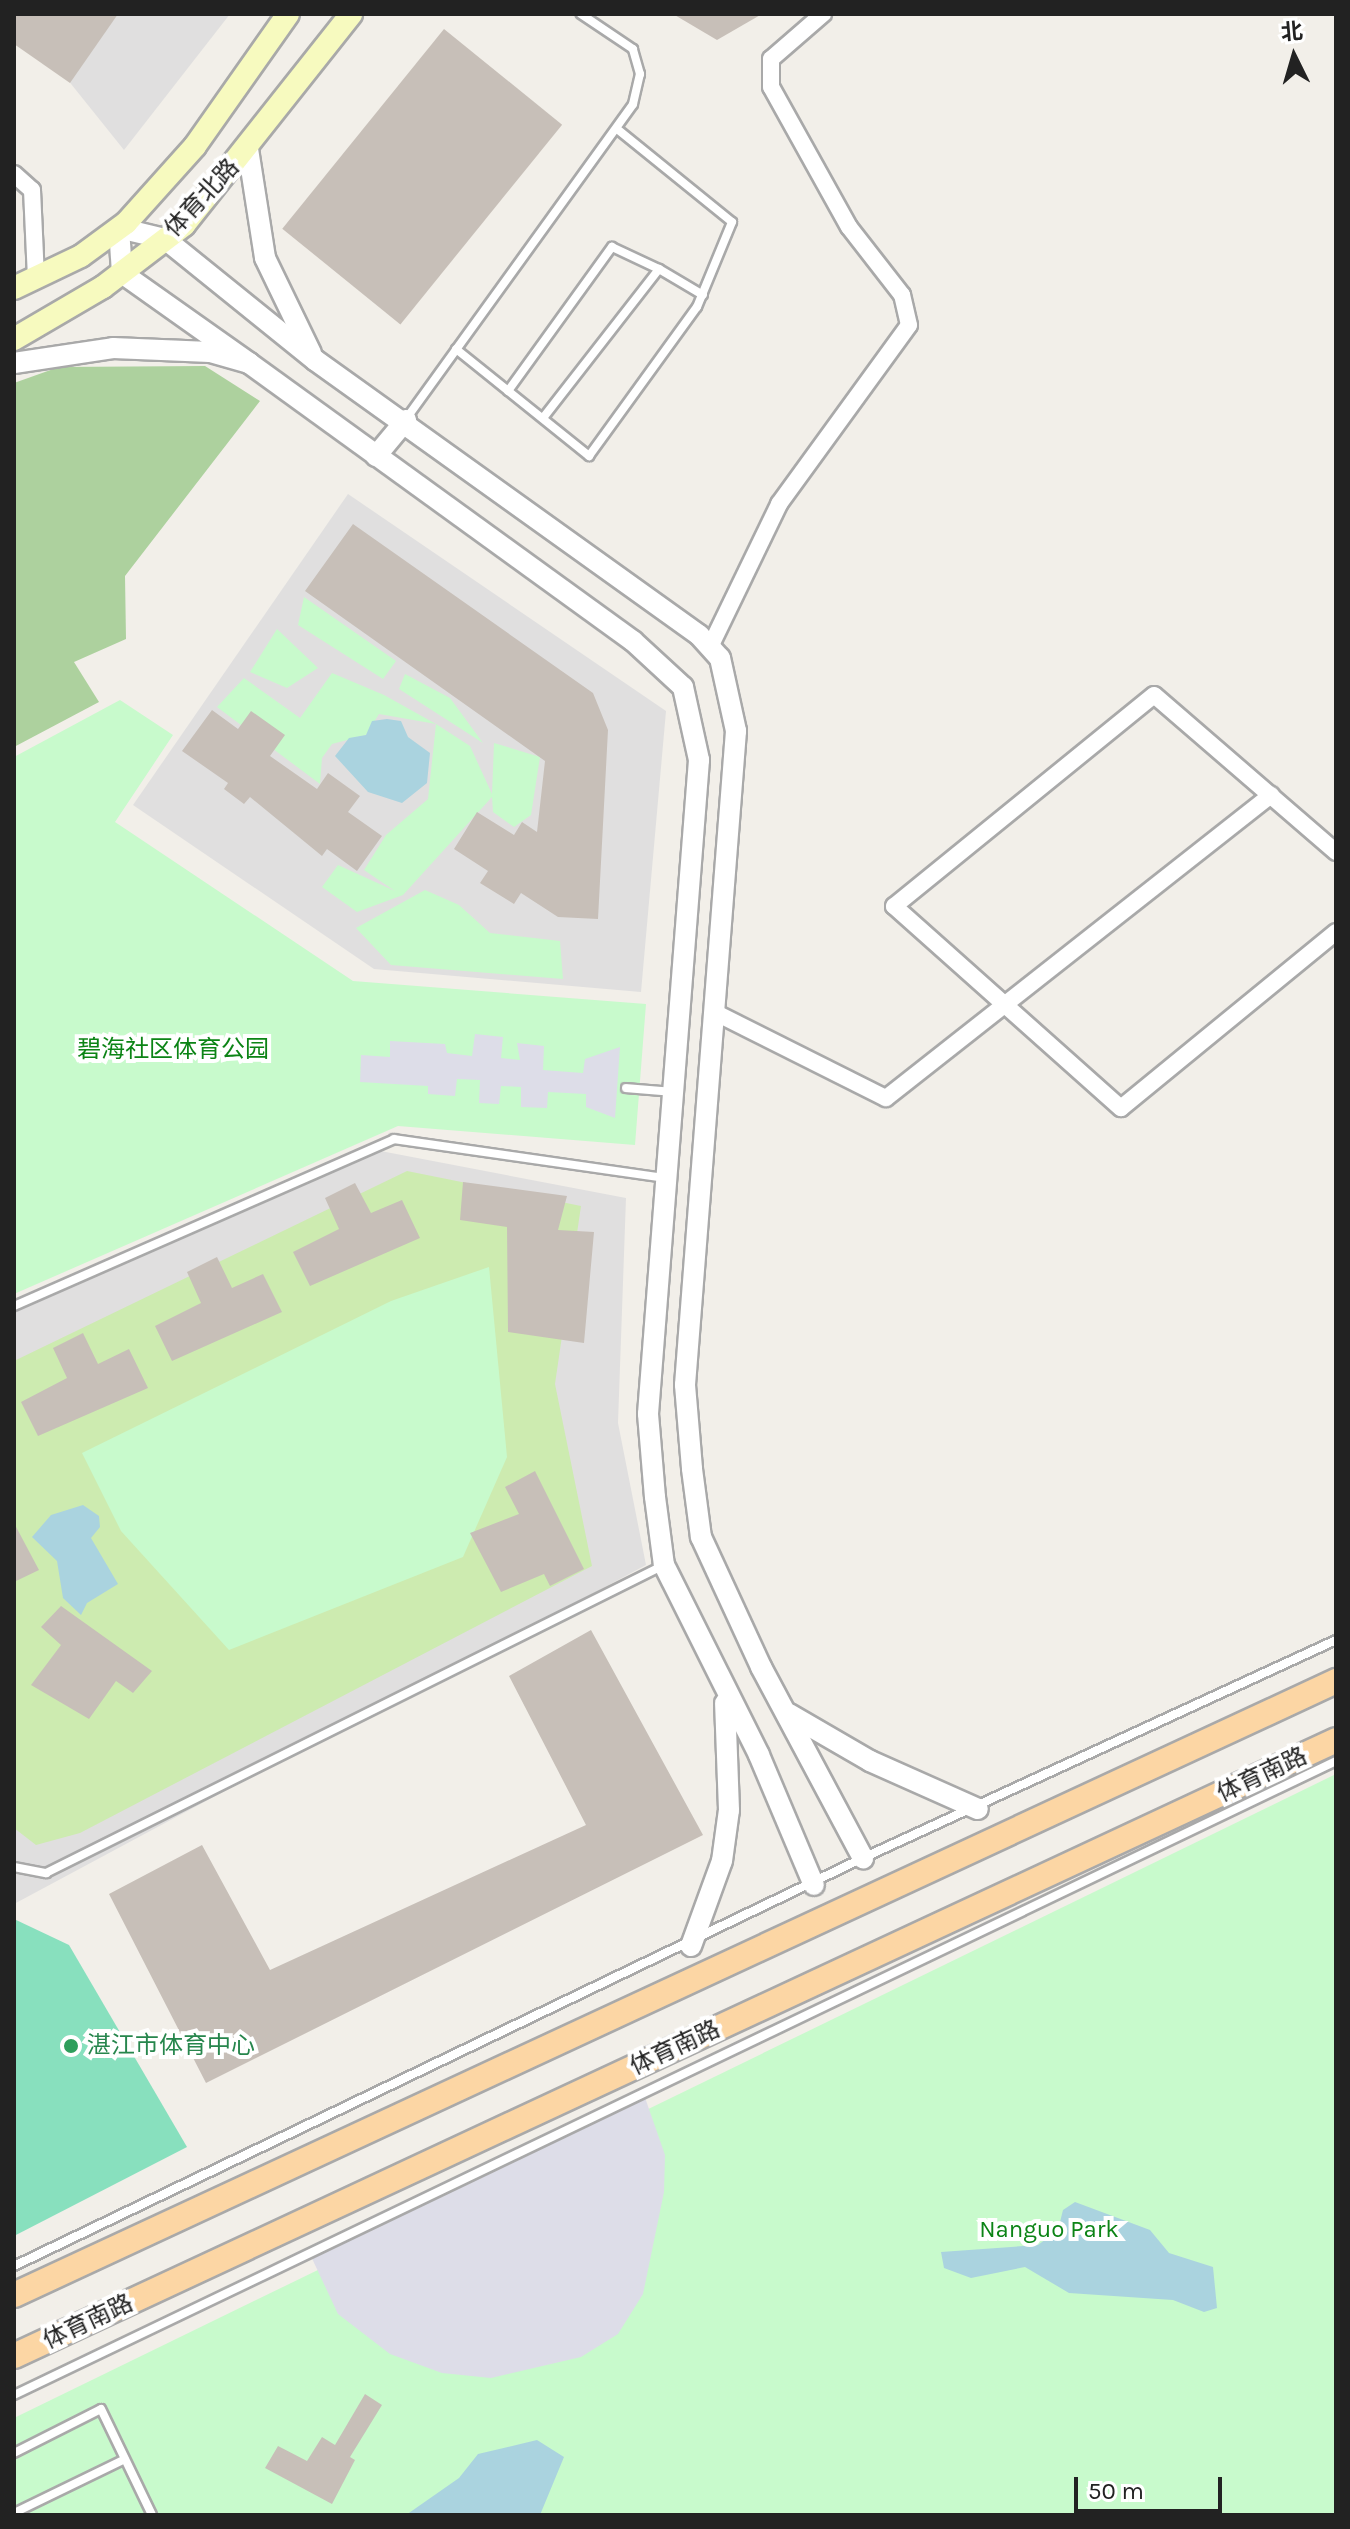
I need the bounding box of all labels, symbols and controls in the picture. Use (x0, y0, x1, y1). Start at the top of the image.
north arrow (1254, 16, 1334, 96)
text: 北 (1280, 18, 1304, 46)
street label: 体育北路 (159, 153, 245, 243)
park label: 碧海社区体育公园 (77, 1036, 269, 1064)
street label: 体育南路 (1212, 1742, 1312, 1808)
street label: 体育南路 (625, 2015, 725, 2081)
place label: 湛江市体育中心 (87, 2032, 255, 2060)
marker: 湛江市体育中心 (62, 2037, 80, 2055)
park label: Nanguo Park (979, 2216, 1119, 2244)
street label: 体育南路 (38, 2289, 138, 2355)
scale bar (1078, 2461, 1226, 2511)
text: 50 m (1088, 2477, 1144, 2505)

